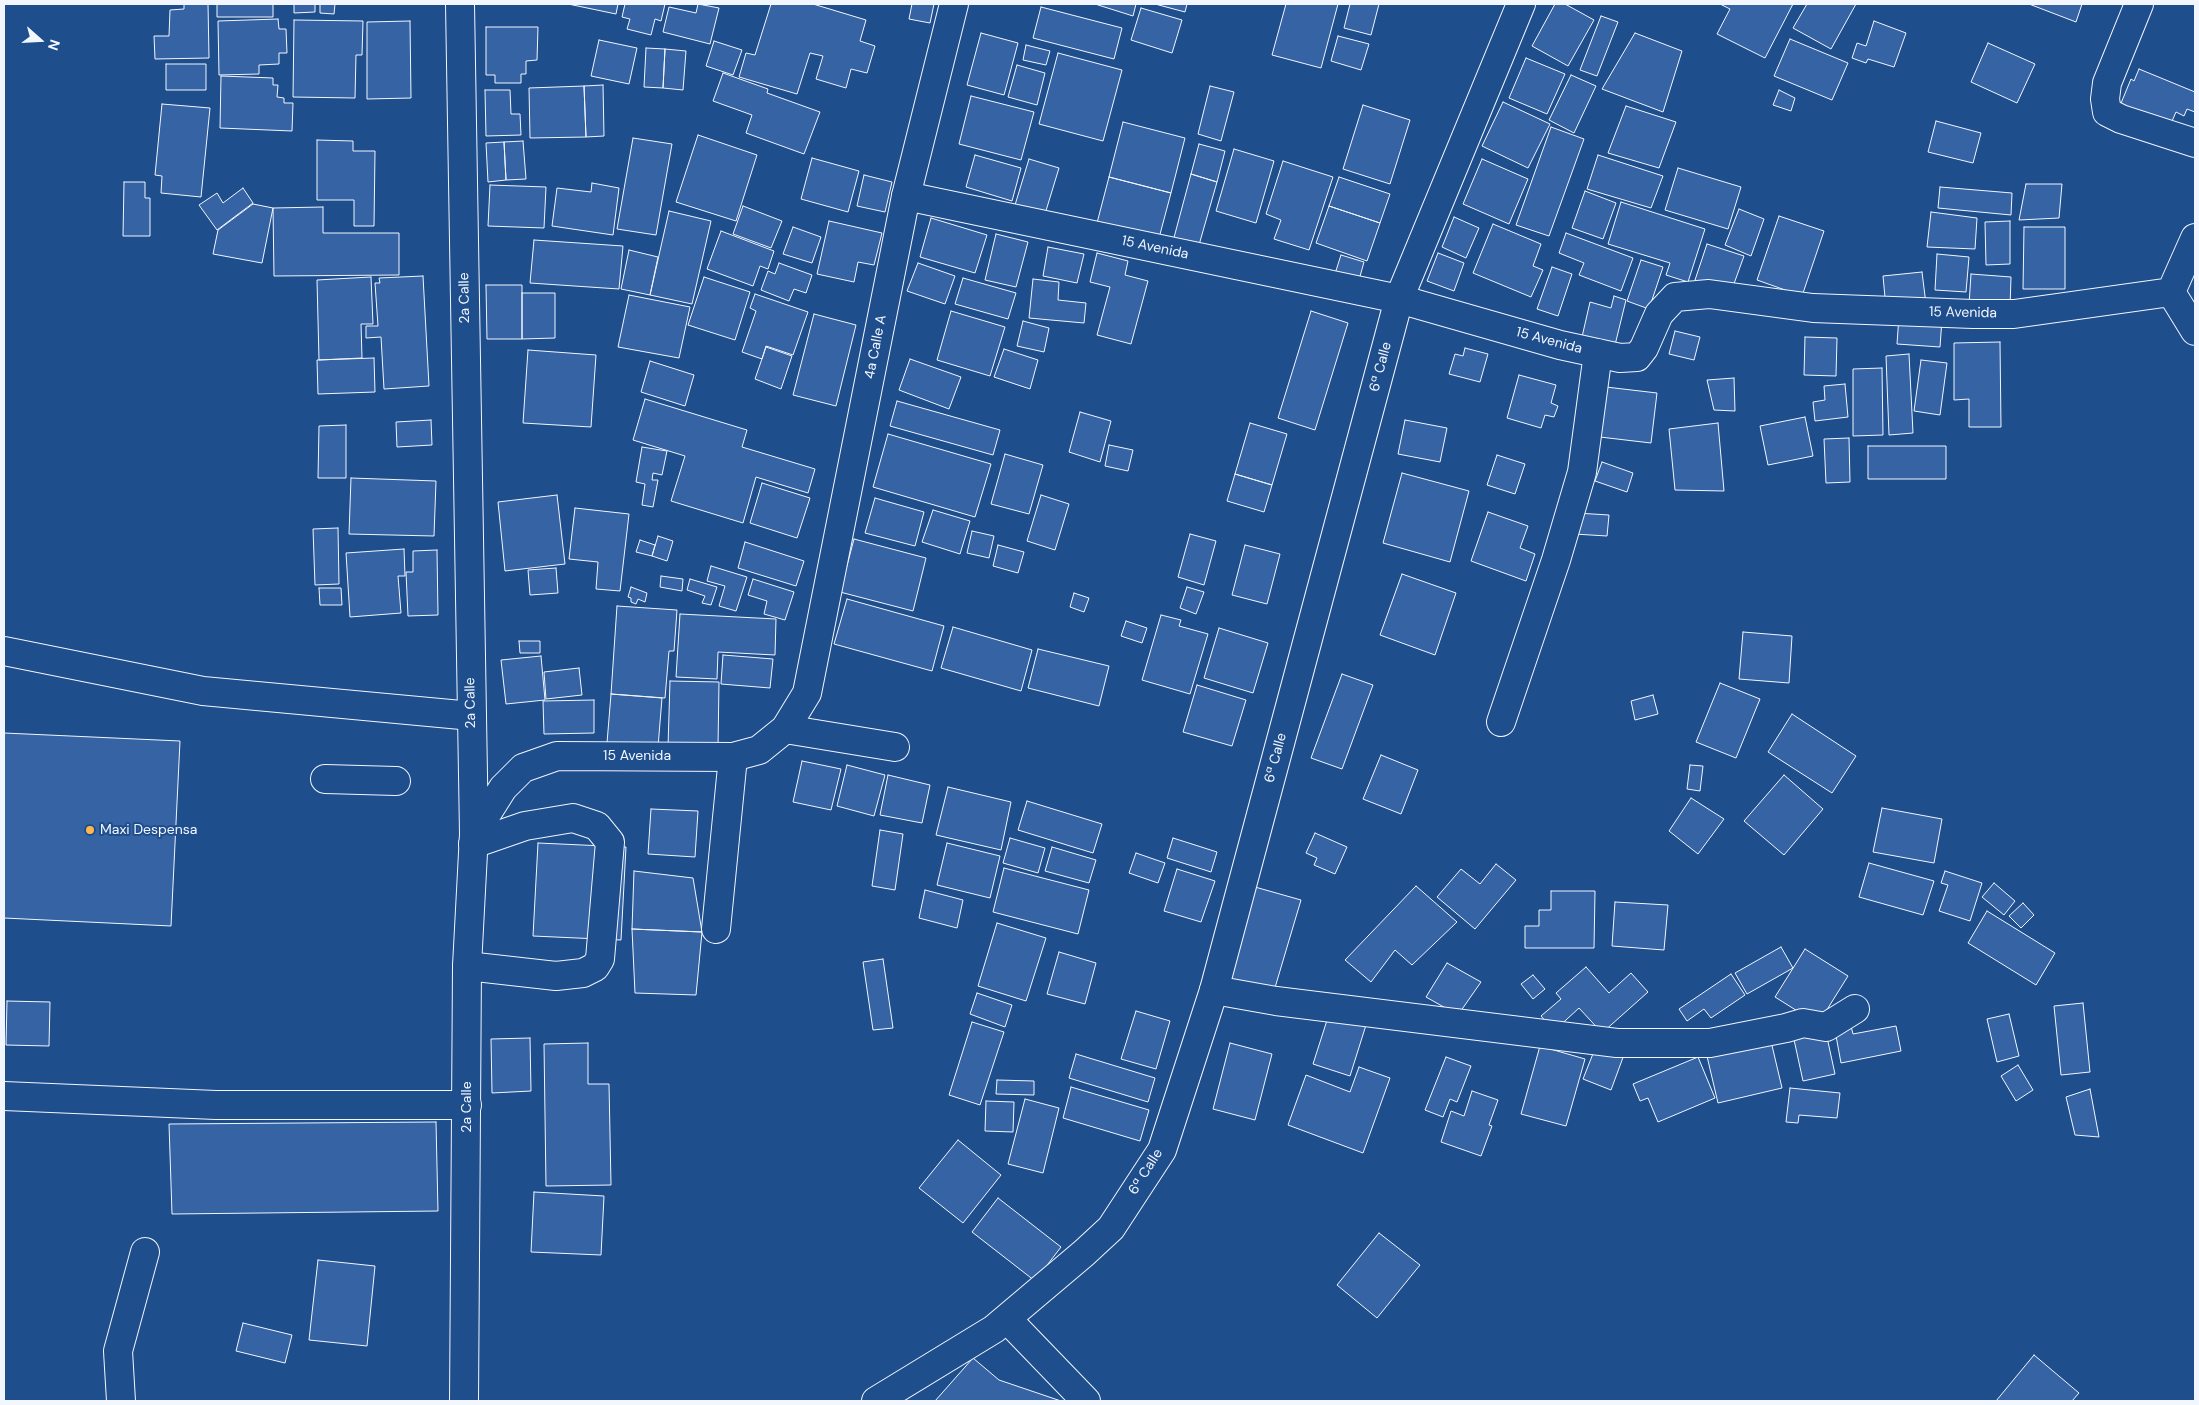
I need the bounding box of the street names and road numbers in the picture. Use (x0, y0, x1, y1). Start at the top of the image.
street label: 15 Avenida (1120, 233, 1190, 263)
street label: 2a Calle (456, 272, 474, 324)
street label: 15 Avenida (1929, 304, 1997, 322)
street label: 4a Calle A (862, 314, 890, 380)
street label: 15 Avenida (1514, 324, 1584, 358)
street label: 6ª Calle (1366, 340, 1396, 394)
street label: 2a Calle (462, 677, 480, 729)
street label: 6ª Calle (1261, 731, 1291, 785)
street label: 15 Avenida (603, 748, 671, 764)
street label: 2a Calle (459, 1081, 475, 1133)
street label: 6ª Calle (1125, 1146, 1167, 1198)

